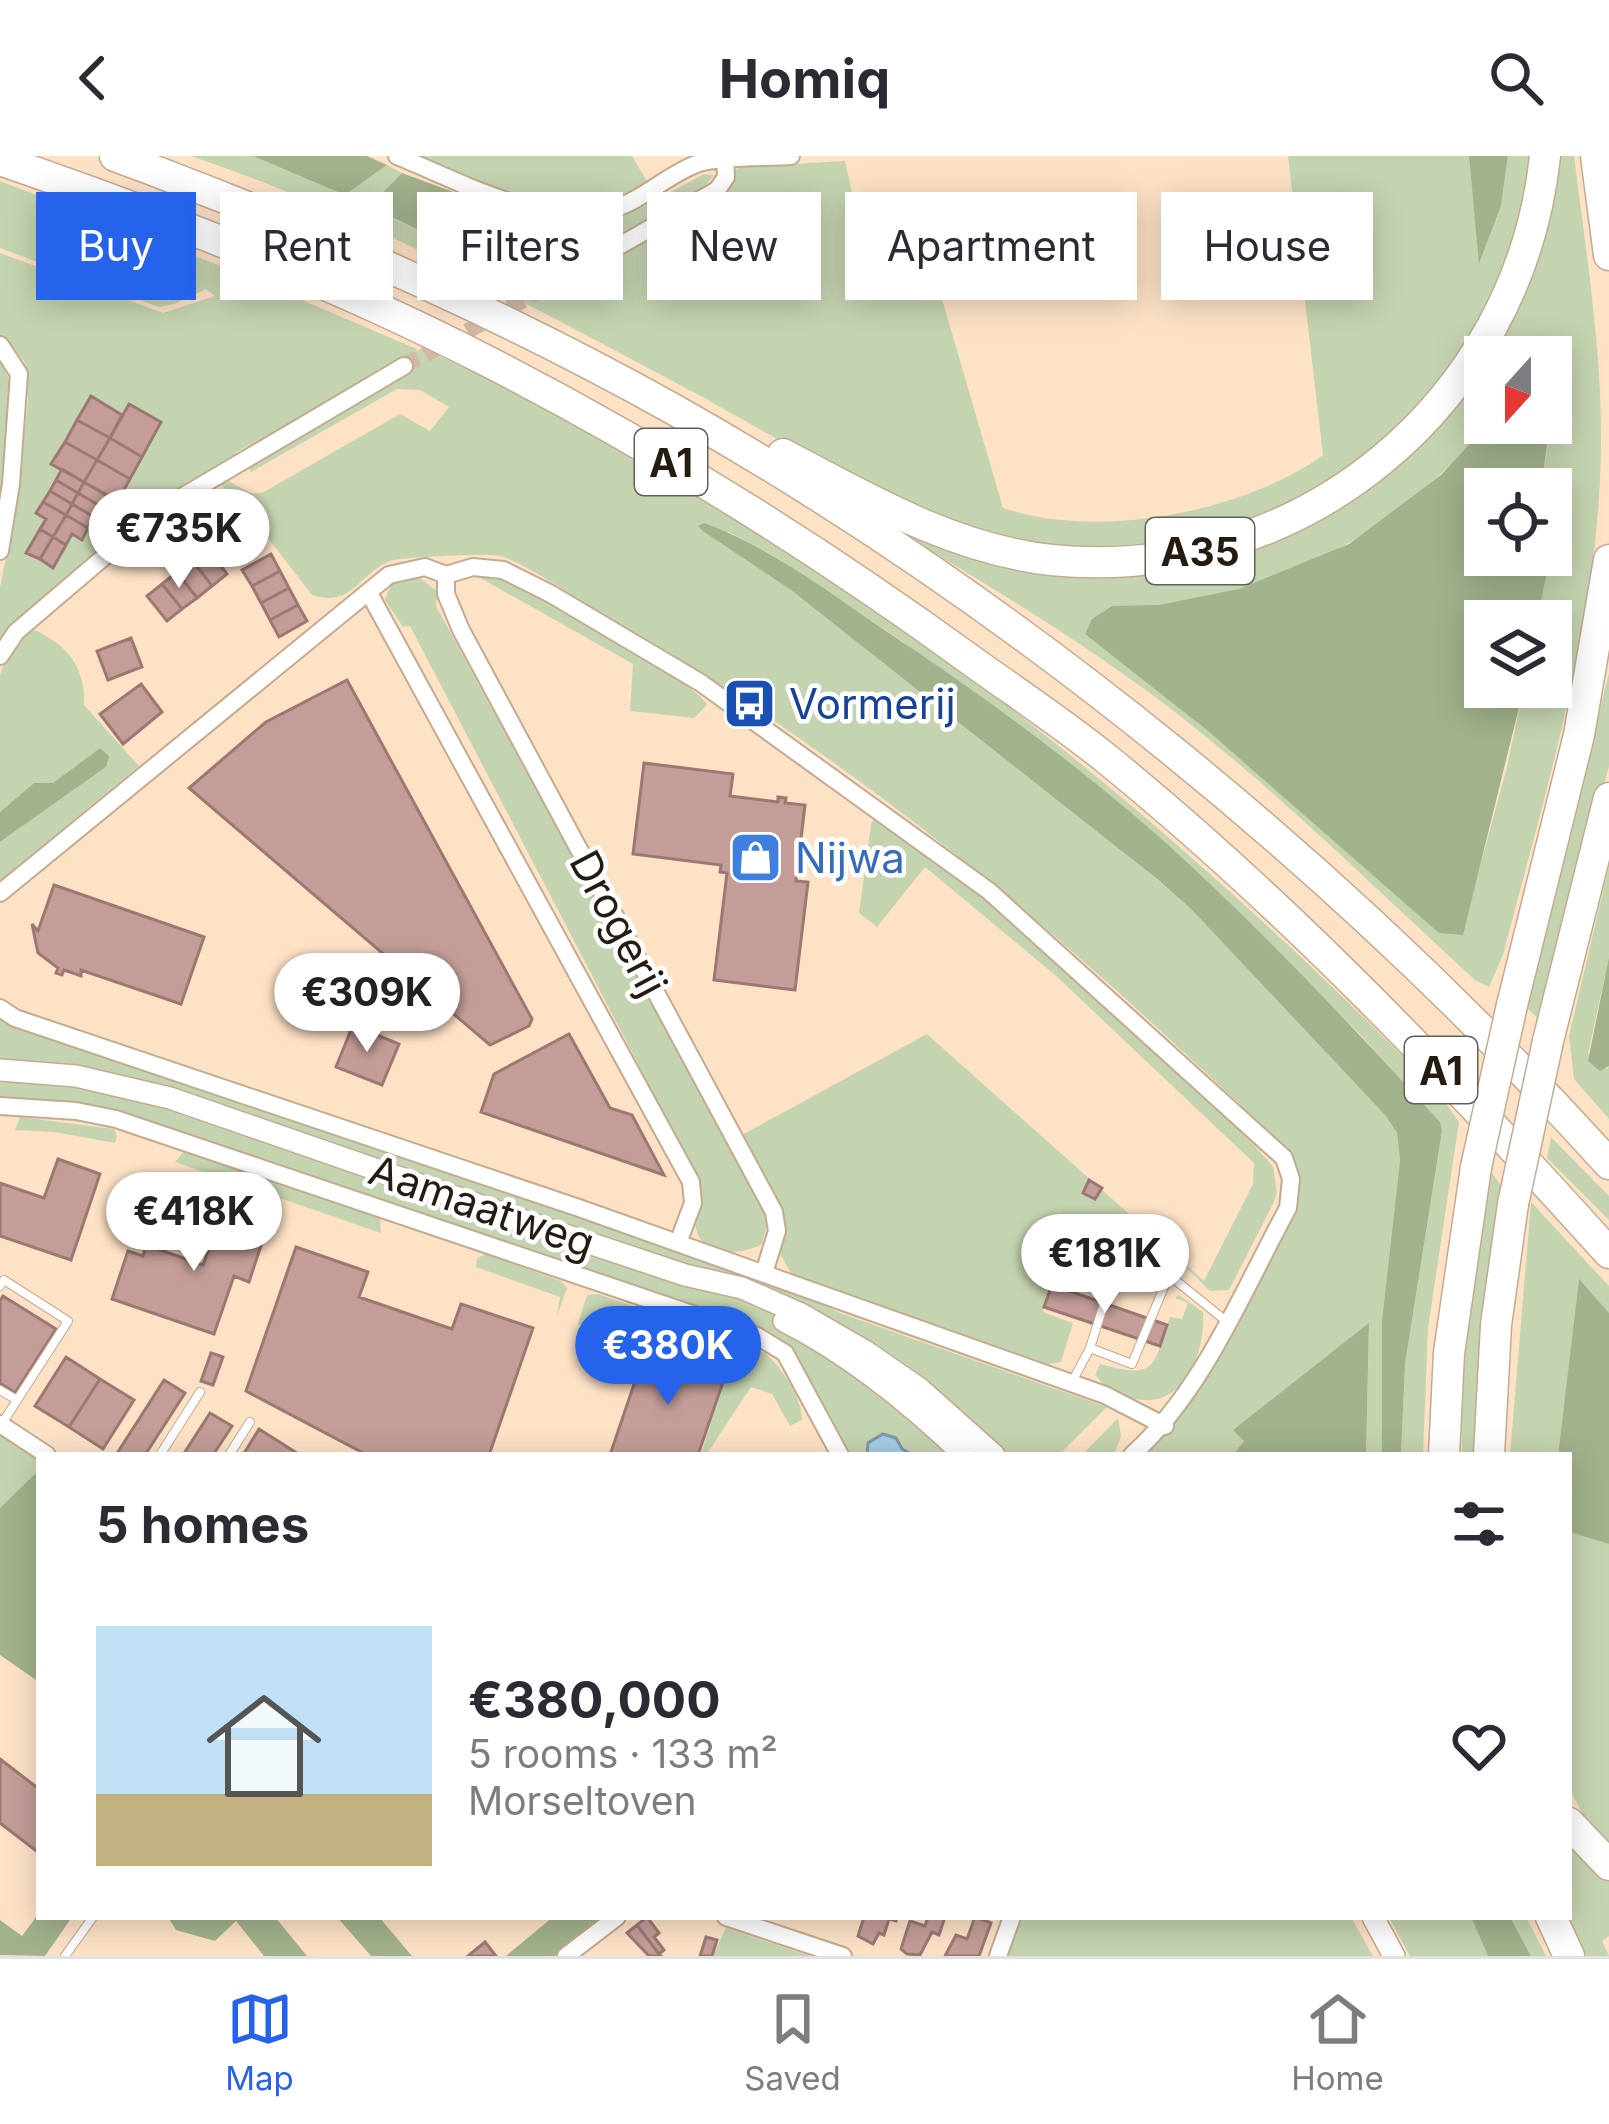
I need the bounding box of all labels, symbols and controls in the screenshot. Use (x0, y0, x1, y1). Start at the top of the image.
icon: back (60, 45, 126, 111)
icon: search (1483, 45, 1549, 111)
text: Homiq (719, 46, 890, 111)
chip: Buy (36, 192, 196, 300)
chip: Rent (220, 192, 393, 300)
chip: Filters (417, 192, 623, 300)
chip: New (647, 192, 821, 300)
chip: Apartment (845, 192, 1137, 300)
chip: House (1161, 192, 1373, 300)
north arrow (1464, 336, 1572, 444)
map controls (1464, 336, 1572, 708)
road number: A1 (635, 429, 707, 495)
button: locate (1464, 468, 1572, 576)
pin: €735K (95, 489, 263, 591)
text: €735K (116, 504, 242, 551)
road number: A35 (1146, 518, 1254, 584)
button: layers (1464, 600, 1572, 708)
bus stop icon: Vormerij (722, 675, 778, 731)
place label: Vormerij (789, 678, 956, 729)
shop icon: Nijwa (728, 829, 784, 885)
place label: Nijwa (795, 832, 905, 883)
street label: Drogerij (559, 841, 679, 1005)
pin: €309K (283, 953, 451, 1055)
text: €309K (301, 968, 433, 1015)
road number: A1 (1405, 1037, 1477, 1103)
street label: Aamaatweg (363, 1144, 601, 1268)
pin: €418K (110, 1172, 278, 1274)
text: €418K (133, 1187, 255, 1234)
pin: €181K (1021, 1214, 1189, 1316)
text: €181K (1048, 1229, 1162, 1276)
pin: €380K (584, 1306, 752, 1408)
text: €380K (602, 1321, 734, 1368)
icon: filters (1446, 1491, 1512, 1557)
text: 5 homes (96, 1494, 309, 1555)
text: €380,000 (468, 1669, 721, 1730)
icon: home (192, 1674, 336, 1818)
icon: heart (1446, 1713, 1512, 1779)
text: 5 rooms · 133 m² (468, 1730, 778, 1777)
text: Morseltoven (468, 1777, 697, 1824)
tab: Map (225, 1986, 294, 2098)
tab: Saved (744, 1986, 841, 2098)
tab: Home (1291, 1986, 1384, 2098)

